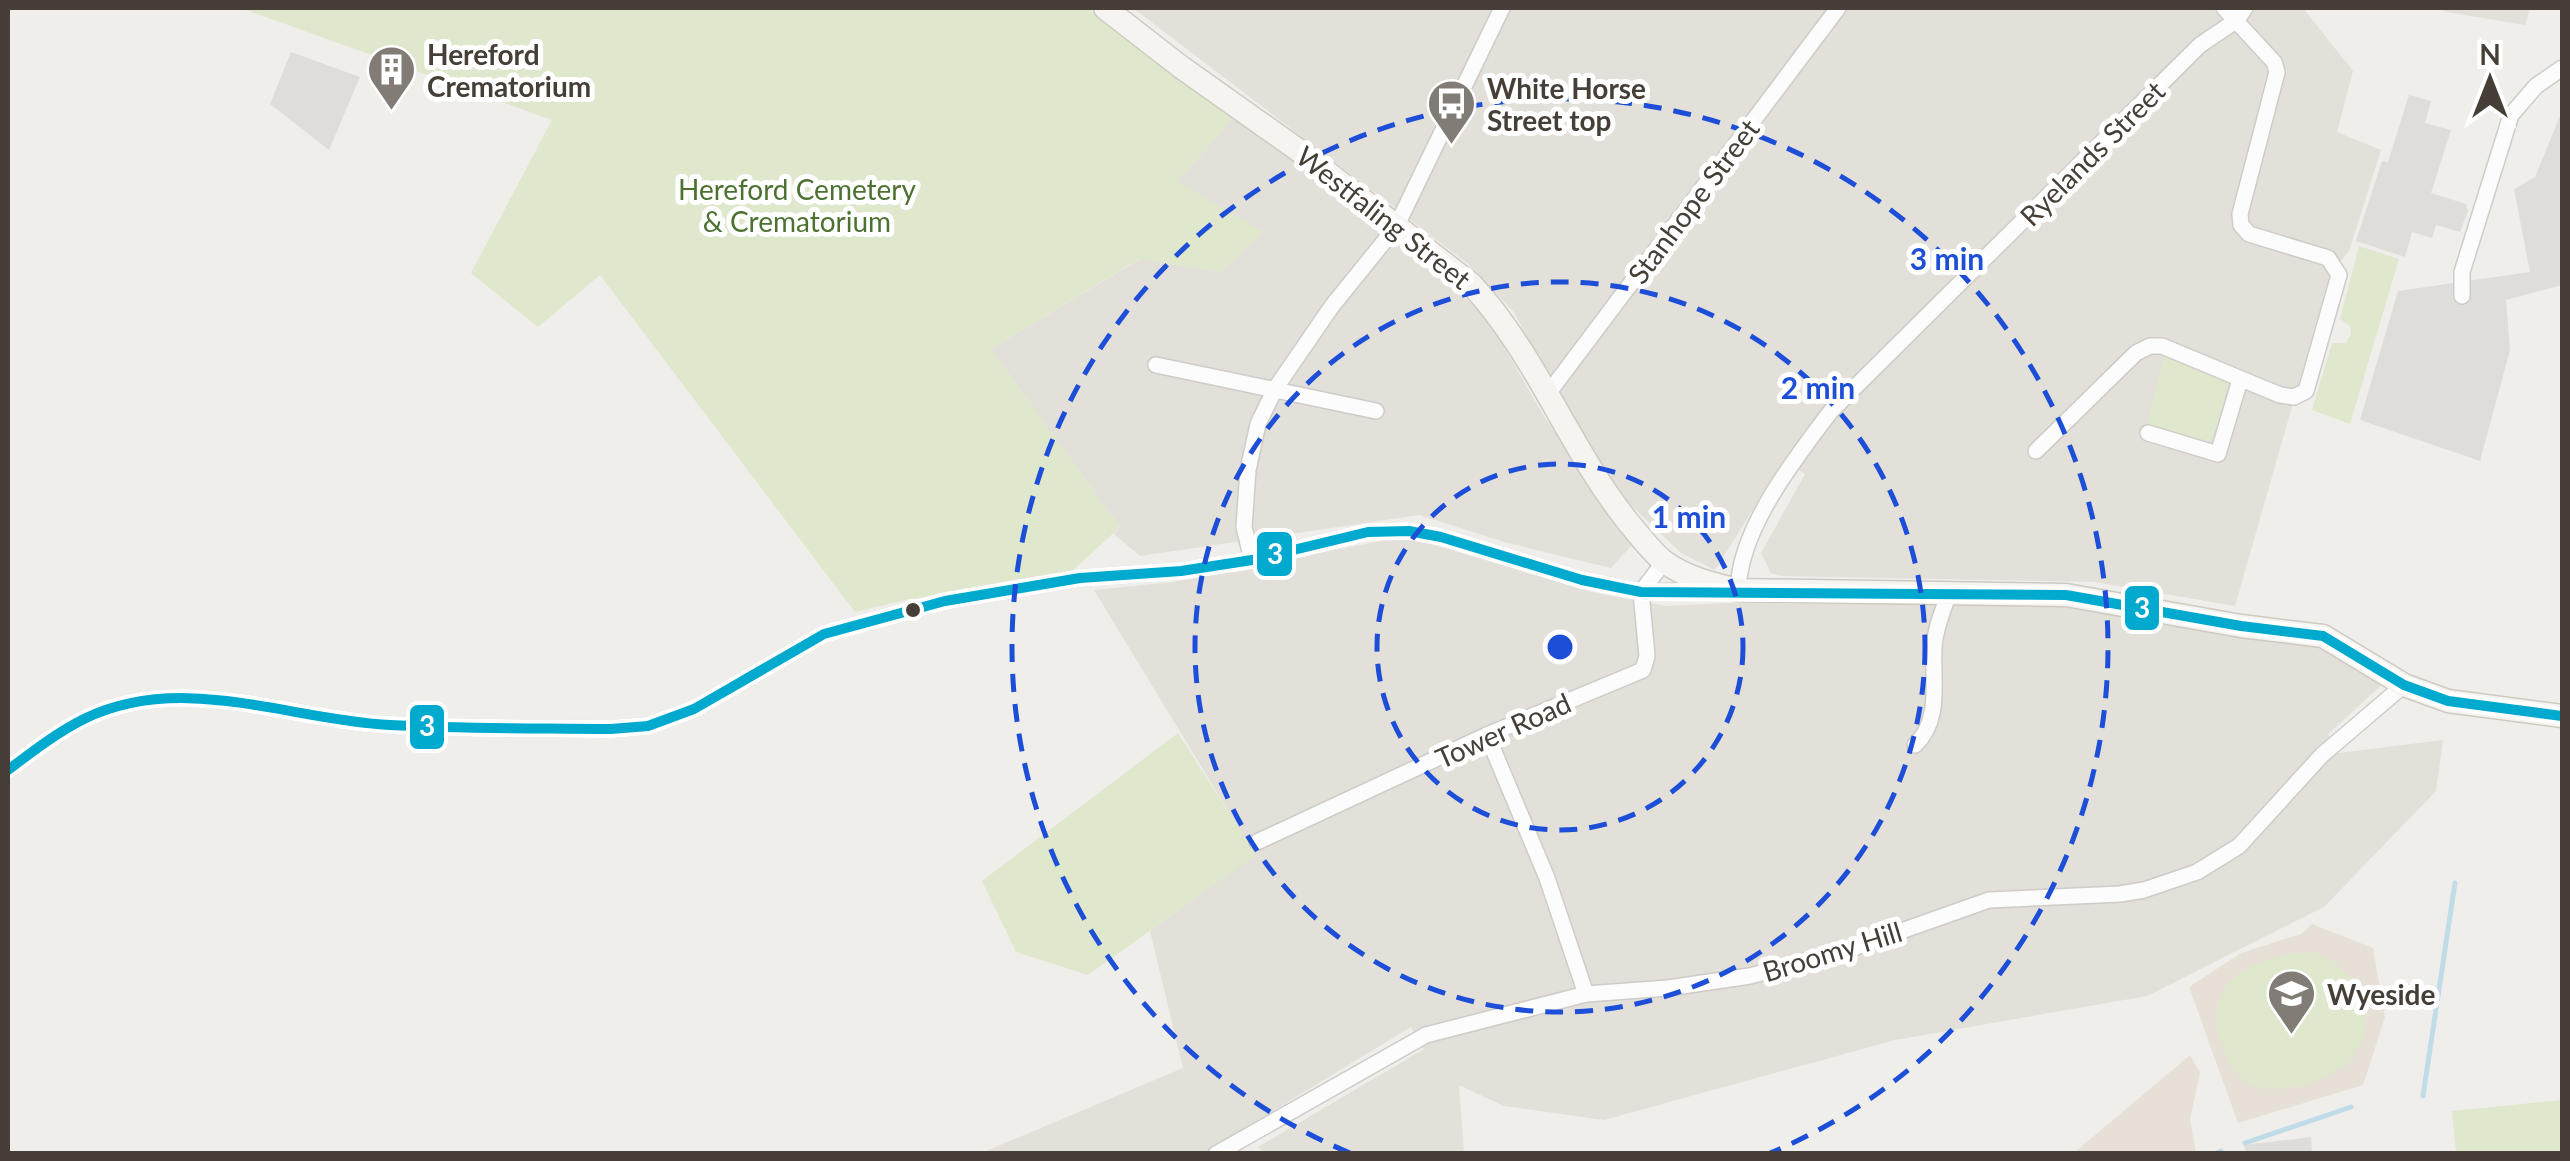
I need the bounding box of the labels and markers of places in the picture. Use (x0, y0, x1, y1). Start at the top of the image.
place label: Hereford Crematorium (427, 37, 591, 103)
building icon: Hereford Crematorium (366, 44, 418, 112)
place label: White Horse Street top (1487, 71, 1646, 137)
bus stop icon: White Horse Street top (1426, 78, 1478, 146)
unlabelled marker (903, 600, 923, 620)
centre of rings (1542, 629, 1578, 665)
school or university icon: Wyeside (2266, 968, 2318, 1036)
place label: Wyeside (2327, 977, 2436, 1011)

